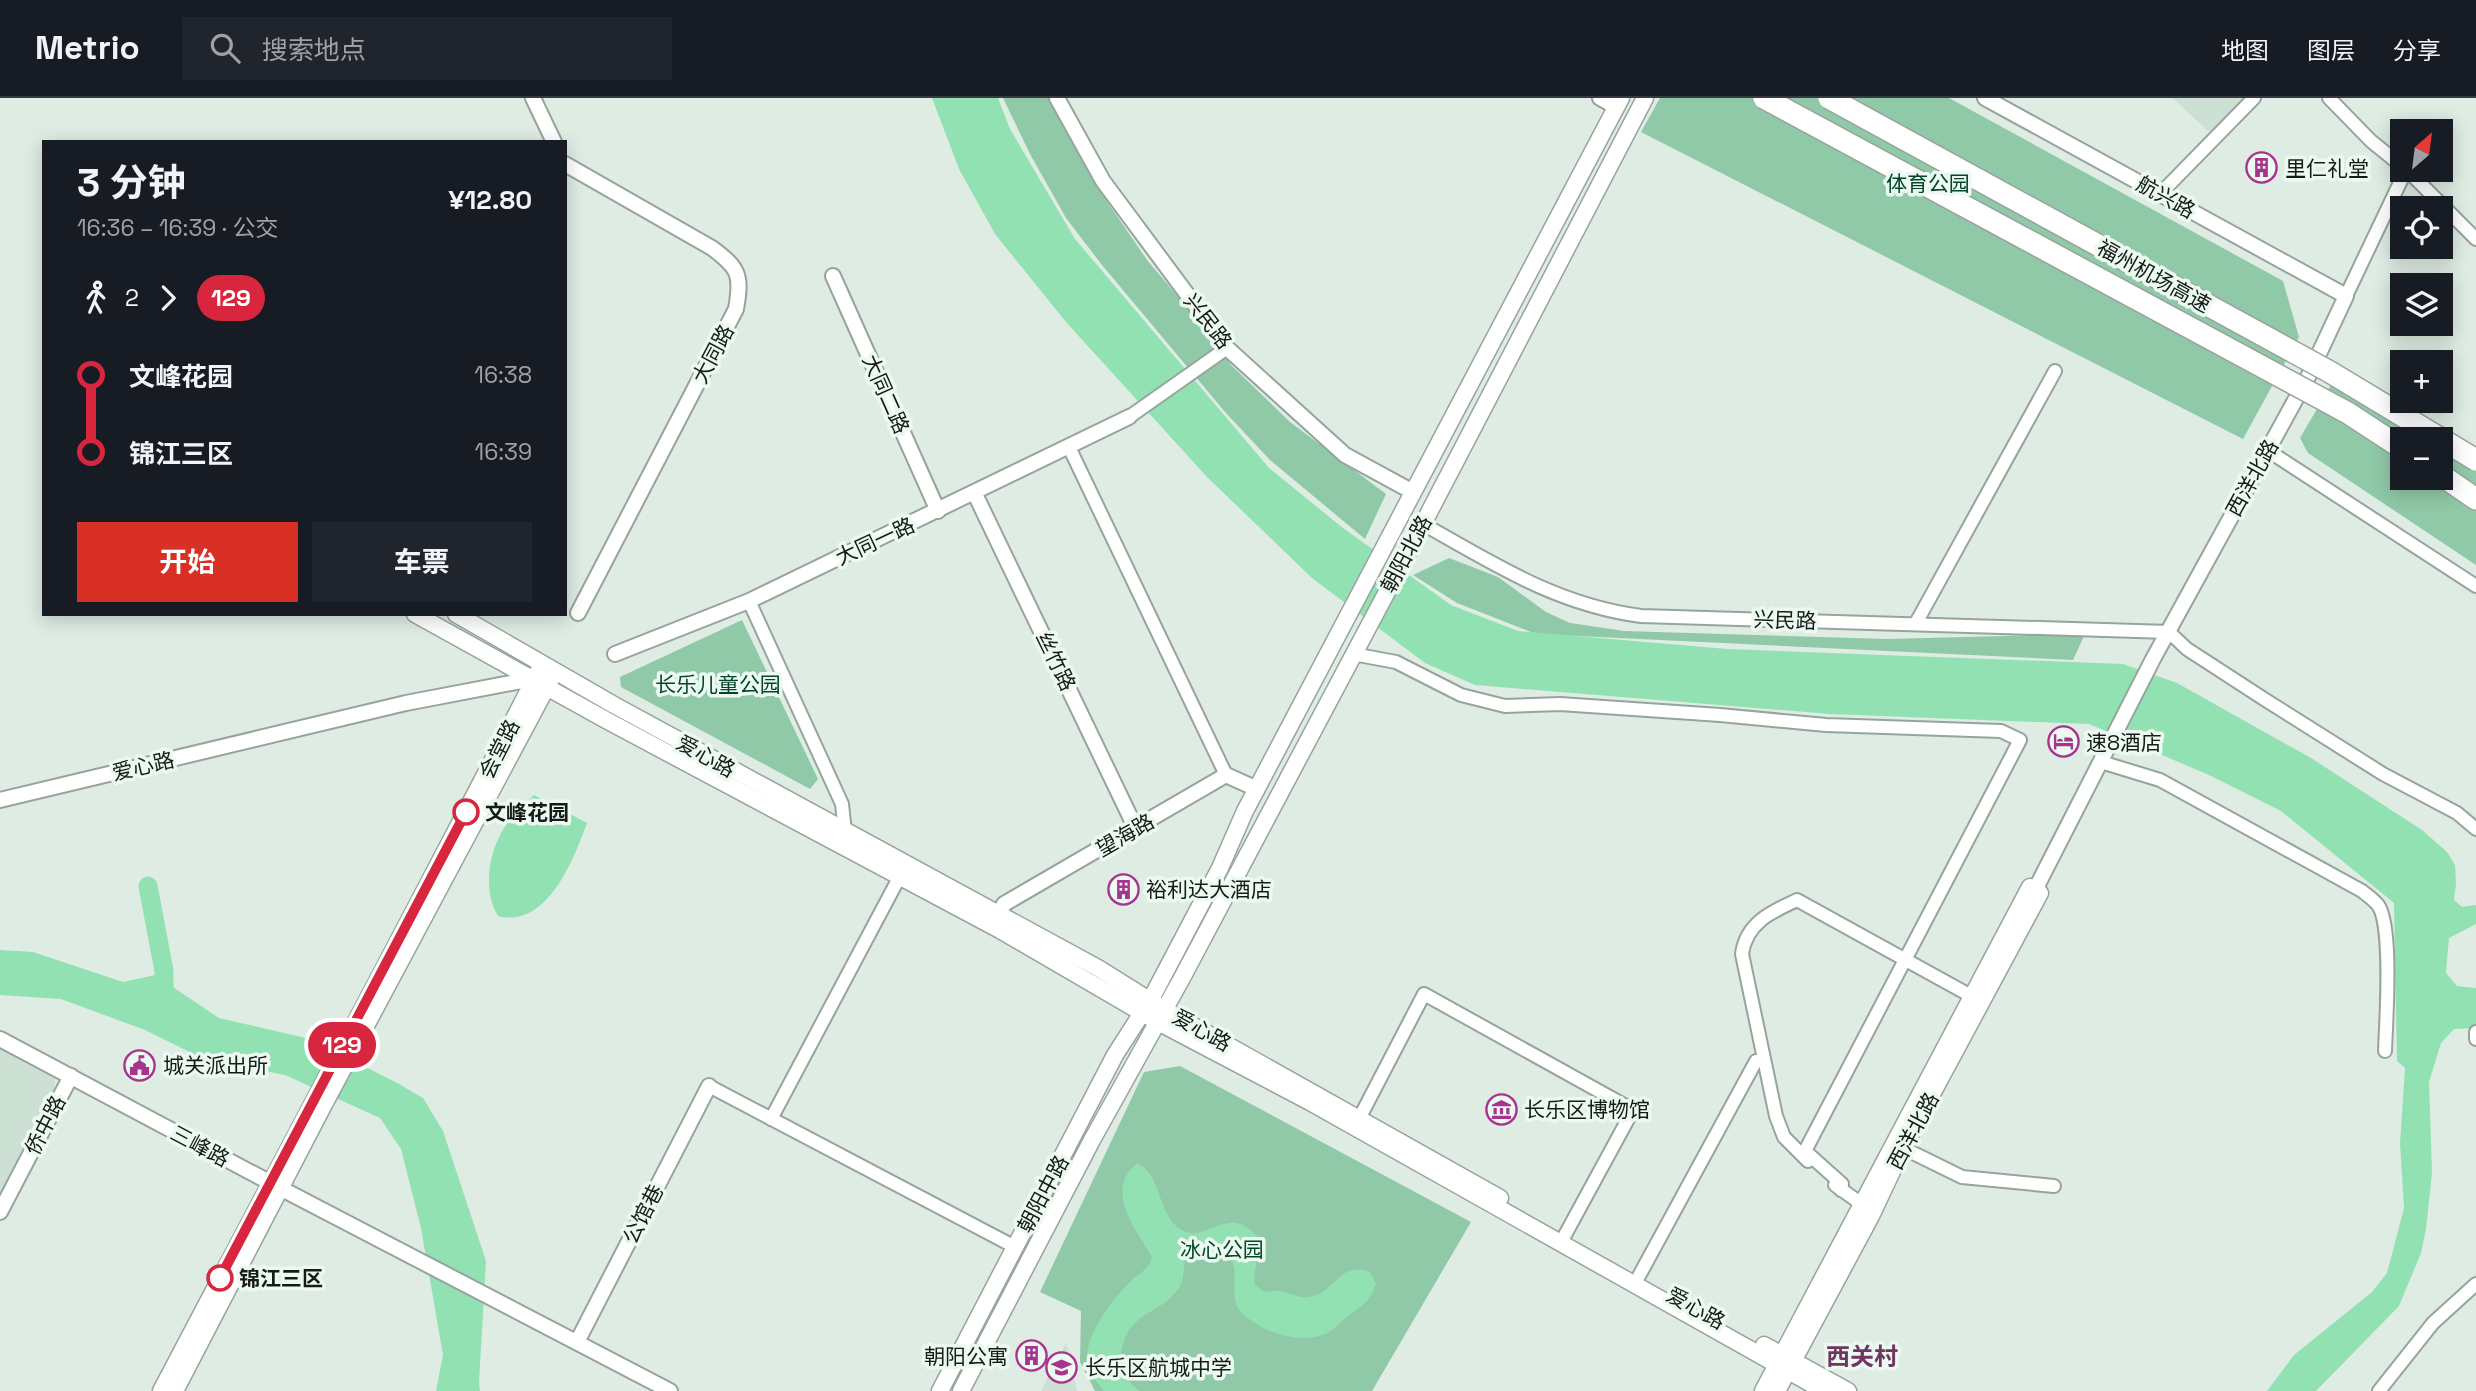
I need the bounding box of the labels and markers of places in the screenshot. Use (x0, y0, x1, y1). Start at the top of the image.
building icon: 里仁礼堂 (2245, 151, 2279, 185)
place label: 里仁礼堂 (2285, 155, 2369, 182)
hotel icon: 速8酒店 (2046, 725, 2080, 759)
place label: 速8酒店 (2086, 729, 2162, 756)
marker: 文峰花园 (453, 799, 479, 825)
place label: 文峰花园 (485, 799, 569, 826)
building icon: 裕利达大酒店 (1106, 872, 1140, 906)
place label: 裕利达大酒店 (1146, 876, 1272, 903)
public building icon: 城关派出所 (123, 1048, 157, 1082)
place label: 城关派出所 (163, 1052, 268, 1079)
museum icon: 长乐区博物馆 (1484, 1092, 1518, 1126)
place label: 长乐区博物馆 (1524, 1096, 1650, 1123)
marker: 锦江三区 (207, 1265, 233, 1291)
place label: 锦江三区 (239, 1265, 323, 1292)
building icon: 朝阳公寓 (1014, 1339, 1048, 1373)
place label: 朝阳公寓 (924, 1343, 1008, 1370)
school or university icon: 长乐区航城中学 (1045, 1350, 1079, 1384)
place label: 长乐区航城中学 (1085, 1354, 1232, 1381)

